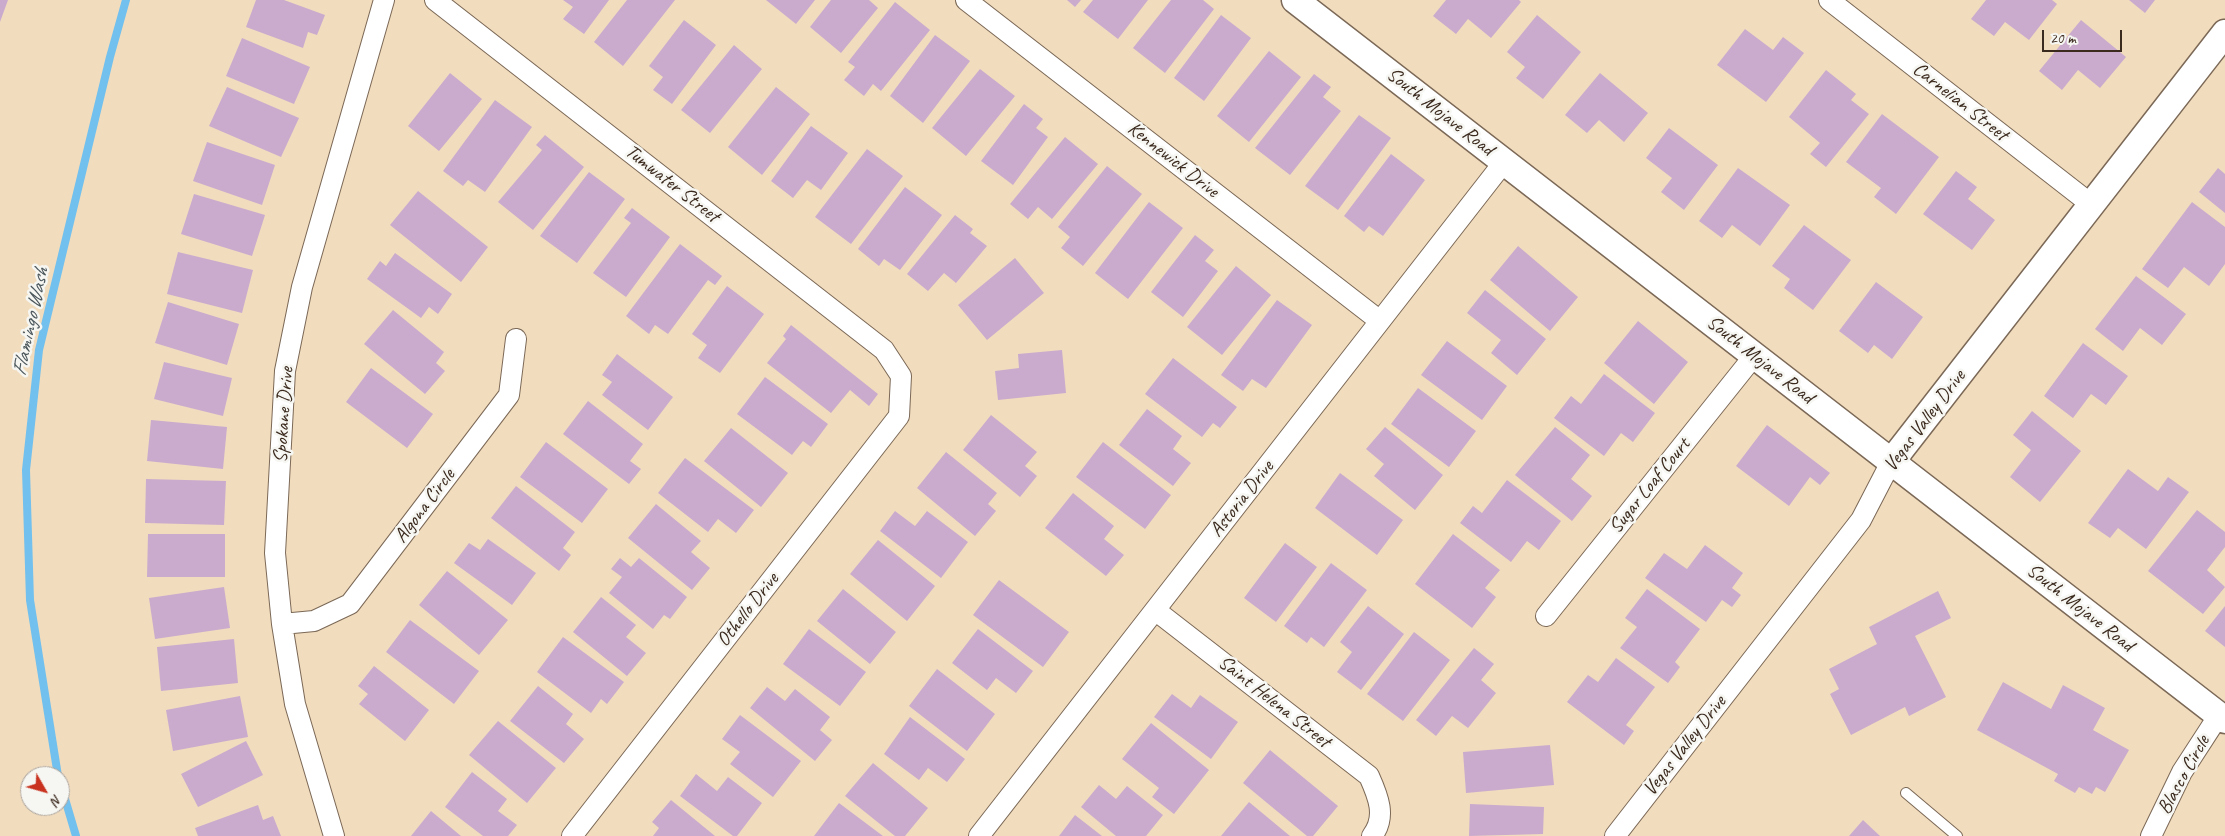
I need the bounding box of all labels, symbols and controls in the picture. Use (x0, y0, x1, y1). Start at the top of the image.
scale bar (2045, 20, 2125, 52)
text: 20 m (2050, 29, 2076, 48)
street label: Carnelian Street (1908, 57, 2012, 147)
street label: South Mojave Road (1382, 63, 1498, 161)
street label: Kennewick Drive (1123, 117, 1223, 203)
street label: Tumwater Street (620, 140, 724, 228)
water label: Flamingo Wash (7, 266, 55, 378)
street label: South Mojave Road (1702, 311, 1818, 409)
street label: Spokane Drive (269, 366, 299, 464)
street label: Vegas Valley Drive (1879, 366, 1971, 476)
street label: Sugar Loaf Court (1604, 433, 1696, 539)
street label: Astoria Drive (1205, 456, 1279, 542)
street label: Algona Circle (389, 464, 461, 548)
street label: South Mojave Road (2022, 559, 2138, 657)
street label: Othello Drive (712, 568, 784, 652)
street label: Saint Helena Street (1213, 651, 1335, 753)
street label: Vegas Valley Drive (1638, 691, 1732, 801)
street label: Blasco Circle (2153, 731, 2215, 819)
north arrow (20, 766, 70, 816)
text: N (47, 791, 66, 809)

